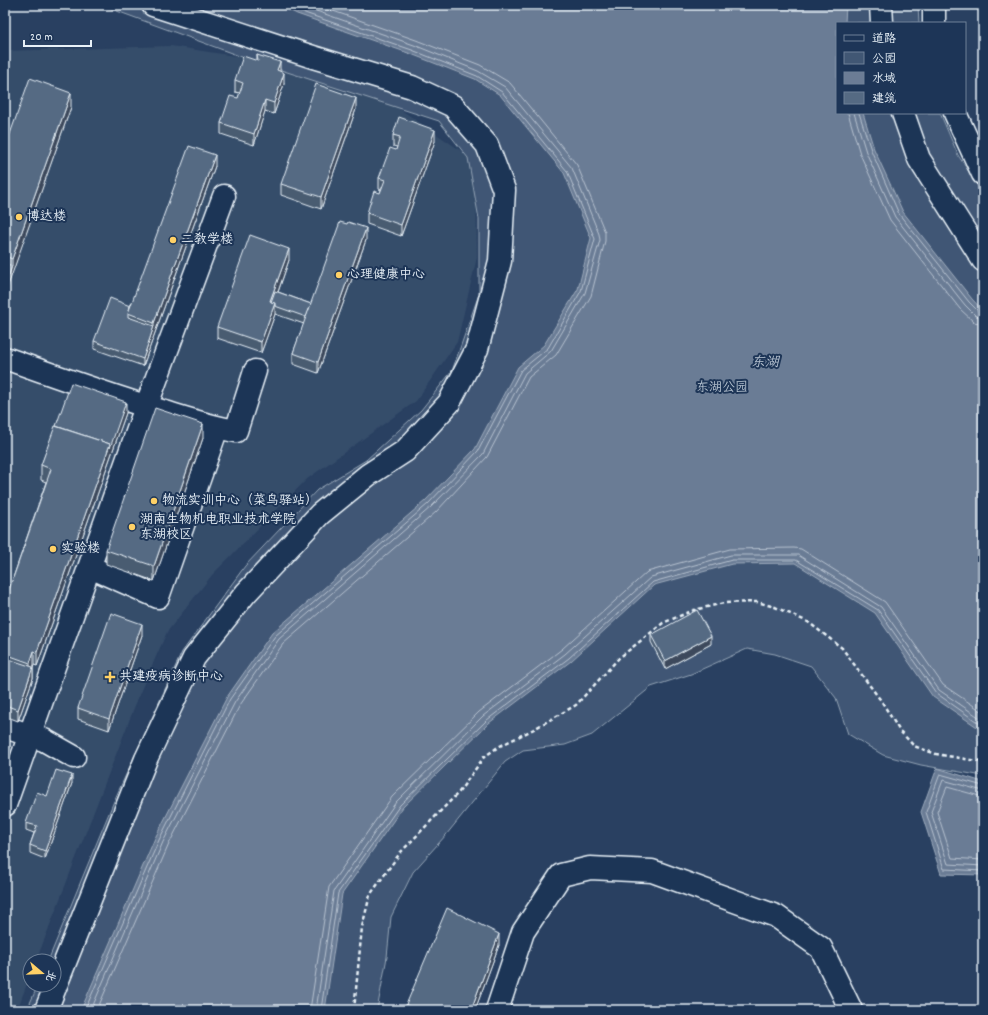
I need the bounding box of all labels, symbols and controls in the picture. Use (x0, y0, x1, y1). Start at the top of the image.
scale bar (24, 22, 91, 48)
legend (836, 22, 966, 114)
text: 20 m (30, 29, 53, 46)
text: 道路 (872, 31, 896, 48)
text: 公园 (872, 51, 896, 68)
text: 水域 (872, 71, 896, 88)
text: 建筑 (872, 91, 896, 108)
place label: 博达楼 (27, 208, 66, 227)
marker: 博达楼 (14, 212, 24, 222)
place label: 二教学楼 (181, 231, 233, 250)
marker: 二教学楼 (168, 235, 178, 245)
place label: 心理健康中心 (347, 266, 425, 285)
marker: 心理健康中心 (334, 270, 344, 280)
water label: 东湖 (751, 353, 781, 373)
park label: 东湖公园 (696, 379, 748, 398)
place label: 物流实训中心（菜鸟驿站） (162, 492, 318, 511)
marker: 物流实训中心（菜鸟驿站） (149, 496, 159, 506)
place label: 湖南生物机电职业技术学院 东湖校区 (140, 511, 296, 545)
marker: 湖南生物机电职业技术学院 东湖校区 (127, 522, 137, 532)
place label: 实验楼 (61, 540, 100, 559)
marker: 实验楼 (48, 544, 58, 554)
place label: 共建疫病诊断中心 (119, 668, 223, 687)
marker: 共建疫病诊断中心 (104, 671, 116, 683)
north arrow (22, 953, 62, 993)
text: 北 (40, 968, 59, 983)

